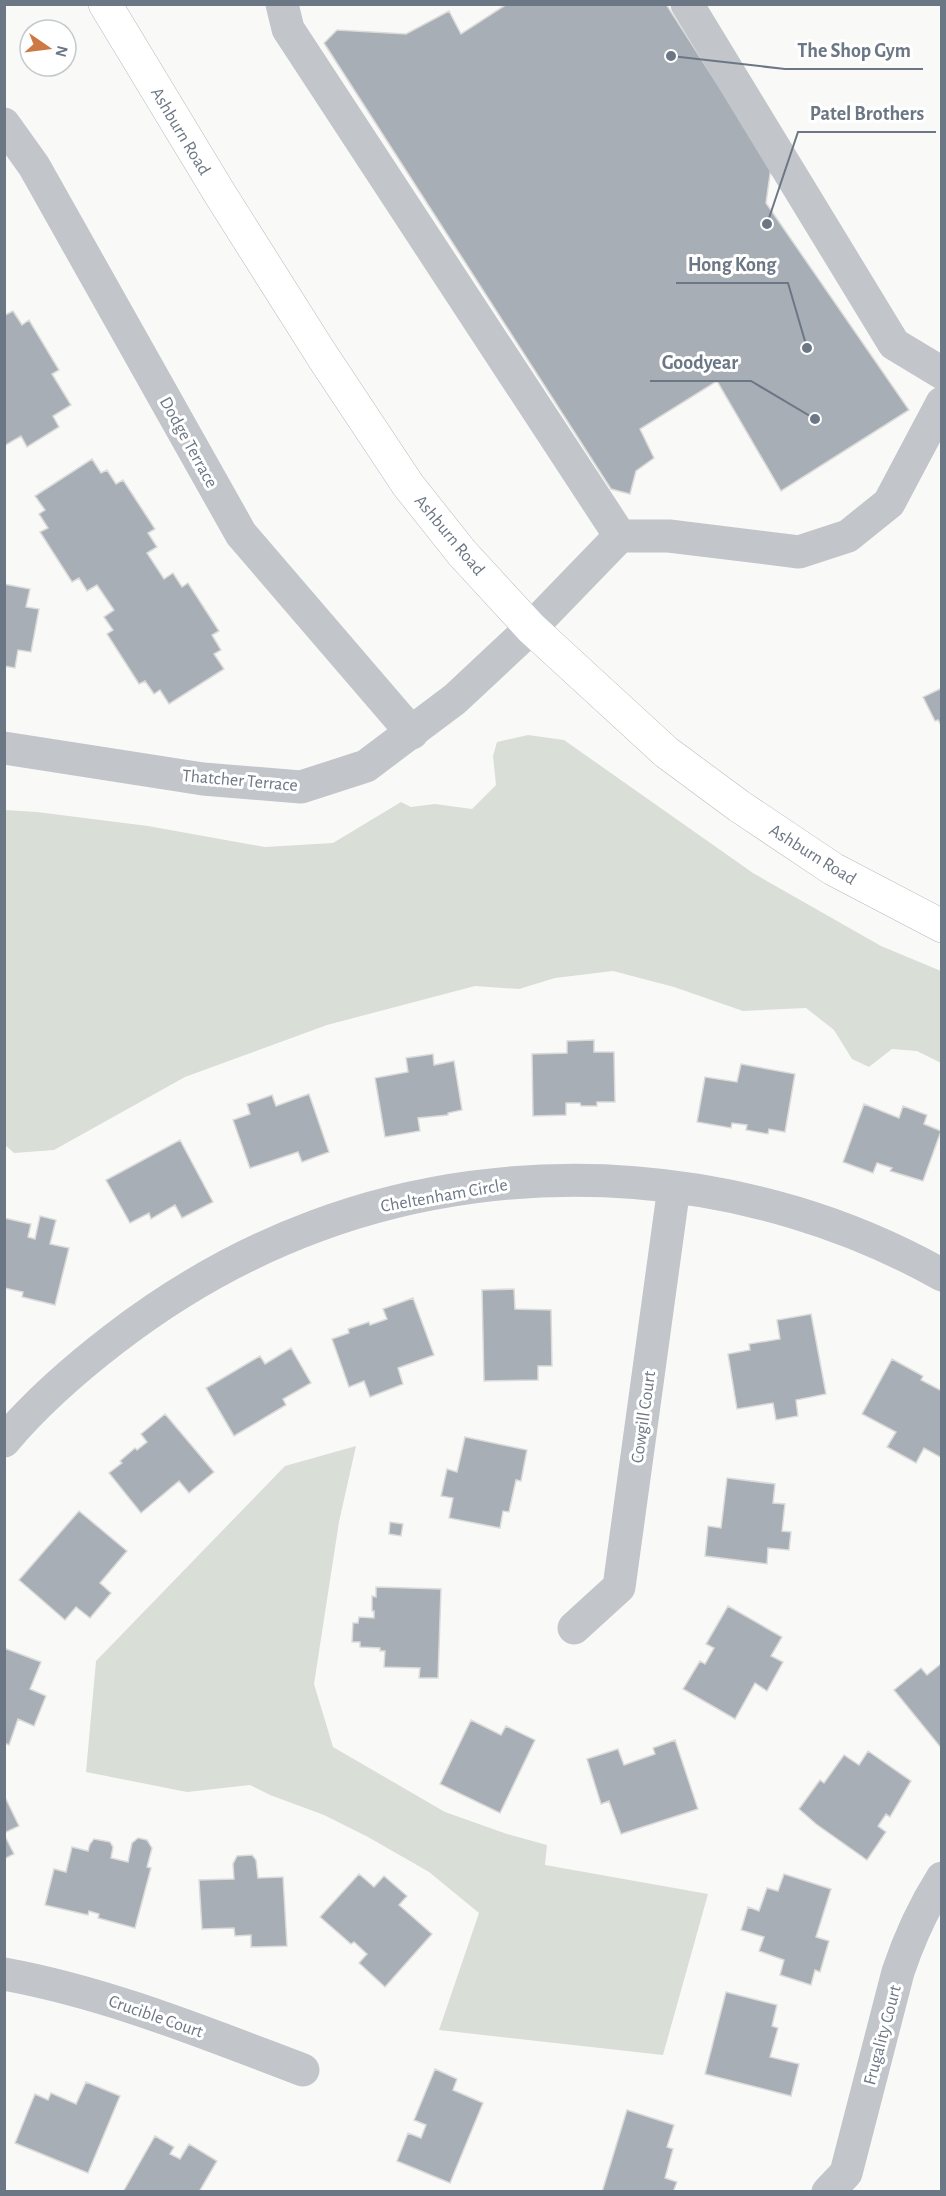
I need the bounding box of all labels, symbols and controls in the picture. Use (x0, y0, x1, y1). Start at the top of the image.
north arrow (18, 18, 78, 78)
callout: The Shop Gym (785, 31, 923, 69)
text: The Shop Gym (797, 41, 911, 61)
text: N (52, 44, 71, 59)
street label: Ashburn Road (147, 85, 213, 178)
callout: Patel Brothers (798, 94, 936, 132)
text: Patel Brothers (810, 104, 924, 124)
callout: Hong Kong (676, 245, 788, 283)
text: Hong Kong (688, 255, 777, 275)
callout: Goodyear (650, 343, 751, 381)
text: Goodyear (662, 353, 738, 373)
street label: Dodge Terrace (156, 394, 220, 491)
street label: Ashburn Road (411, 492, 488, 579)
street label: Thatcher Terrace (181, 767, 299, 795)
street label: Ashburn Road (766, 821, 859, 889)
street label: Cheltenham Circle (379, 1176, 509, 1216)
street label: Cowgill Court (629, 1370, 659, 1464)
street label: Frugality Court (861, 1983, 905, 2087)
street label: Crucible Court (106, 1992, 205, 2042)

